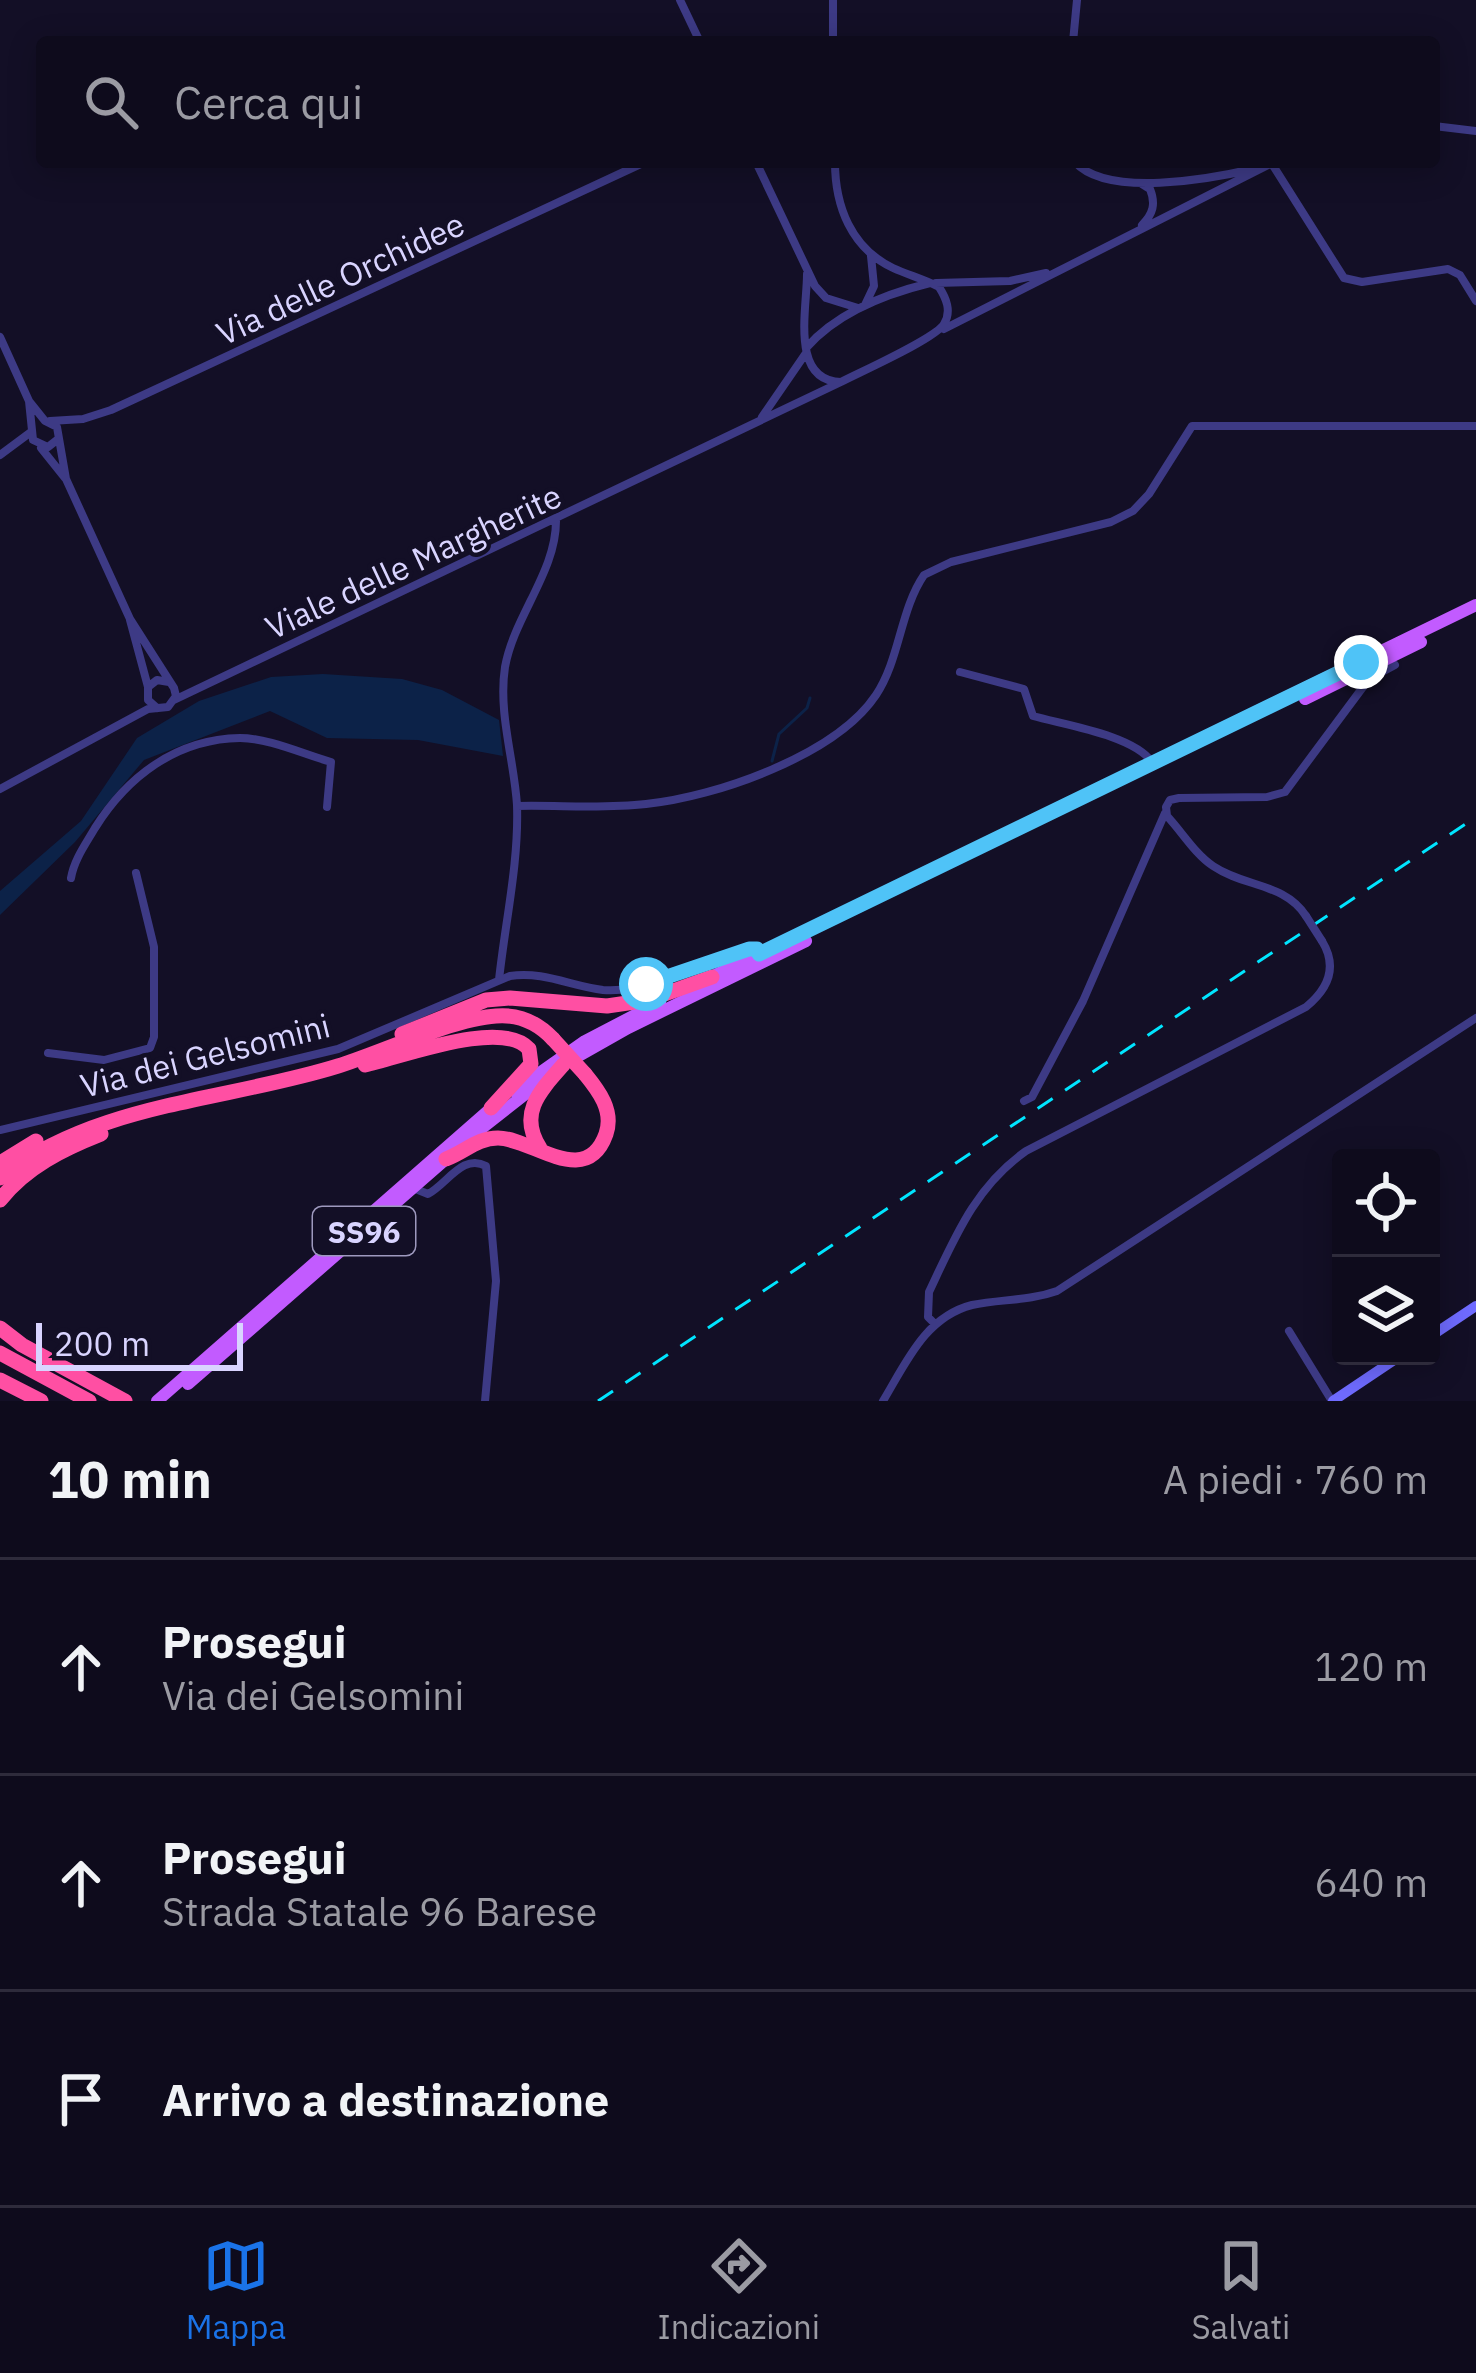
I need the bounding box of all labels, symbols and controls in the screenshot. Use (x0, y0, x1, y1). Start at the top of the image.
search box (36, 36, 1440, 168)
icon: search (78, 69, 144, 135)
text: Cerca qui (174, 73, 363, 131)
street label: Via delle Orchidee (209, 202, 471, 354)
street label: Viale delle Margherite (258, 474, 568, 648)
route end (1334, 635, 1388, 689)
route start (619, 957, 673, 1011)
street label: Via dei Gelsomini (76, 1003, 334, 1107)
map controls (1332, 1149, 1440, 1365)
button: locate (1332, 1149, 1440, 1257)
road number: SS96 (313, 1207, 415, 1255)
button: layers (1332, 1257, 1440, 1365)
scale bar (36, 1317, 243, 1370)
text: 200 m (54, 1322, 150, 1365)
text: 10 min (48, 1446, 212, 1512)
text: A piedi · 760 m (1163, 1454, 1428, 1505)
text: Prosegui (162, 1612, 347, 1670)
icon: ahead (48, 1634, 114, 1700)
text: 120 m (1315, 1641, 1428, 1692)
text: Via dei Gelsomini (162, 1670, 464, 1721)
text: Prosegui (162, 1828, 347, 1886)
icon: ahead (48, 1850, 114, 1916)
text: 640 m (1315, 1857, 1428, 1908)
text: Strada Statale 96 Barese (162, 1886, 597, 1937)
icon: arrive (48, 2066, 114, 2132)
text: Arrivo a destinazione (162, 2070, 609, 2128)
tab: Mappa (186, 2233, 286, 2348)
tab: Indicazioni (657, 2233, 820, 2348)
tab: Salvati (1191, 2233, 1290, 2348)

